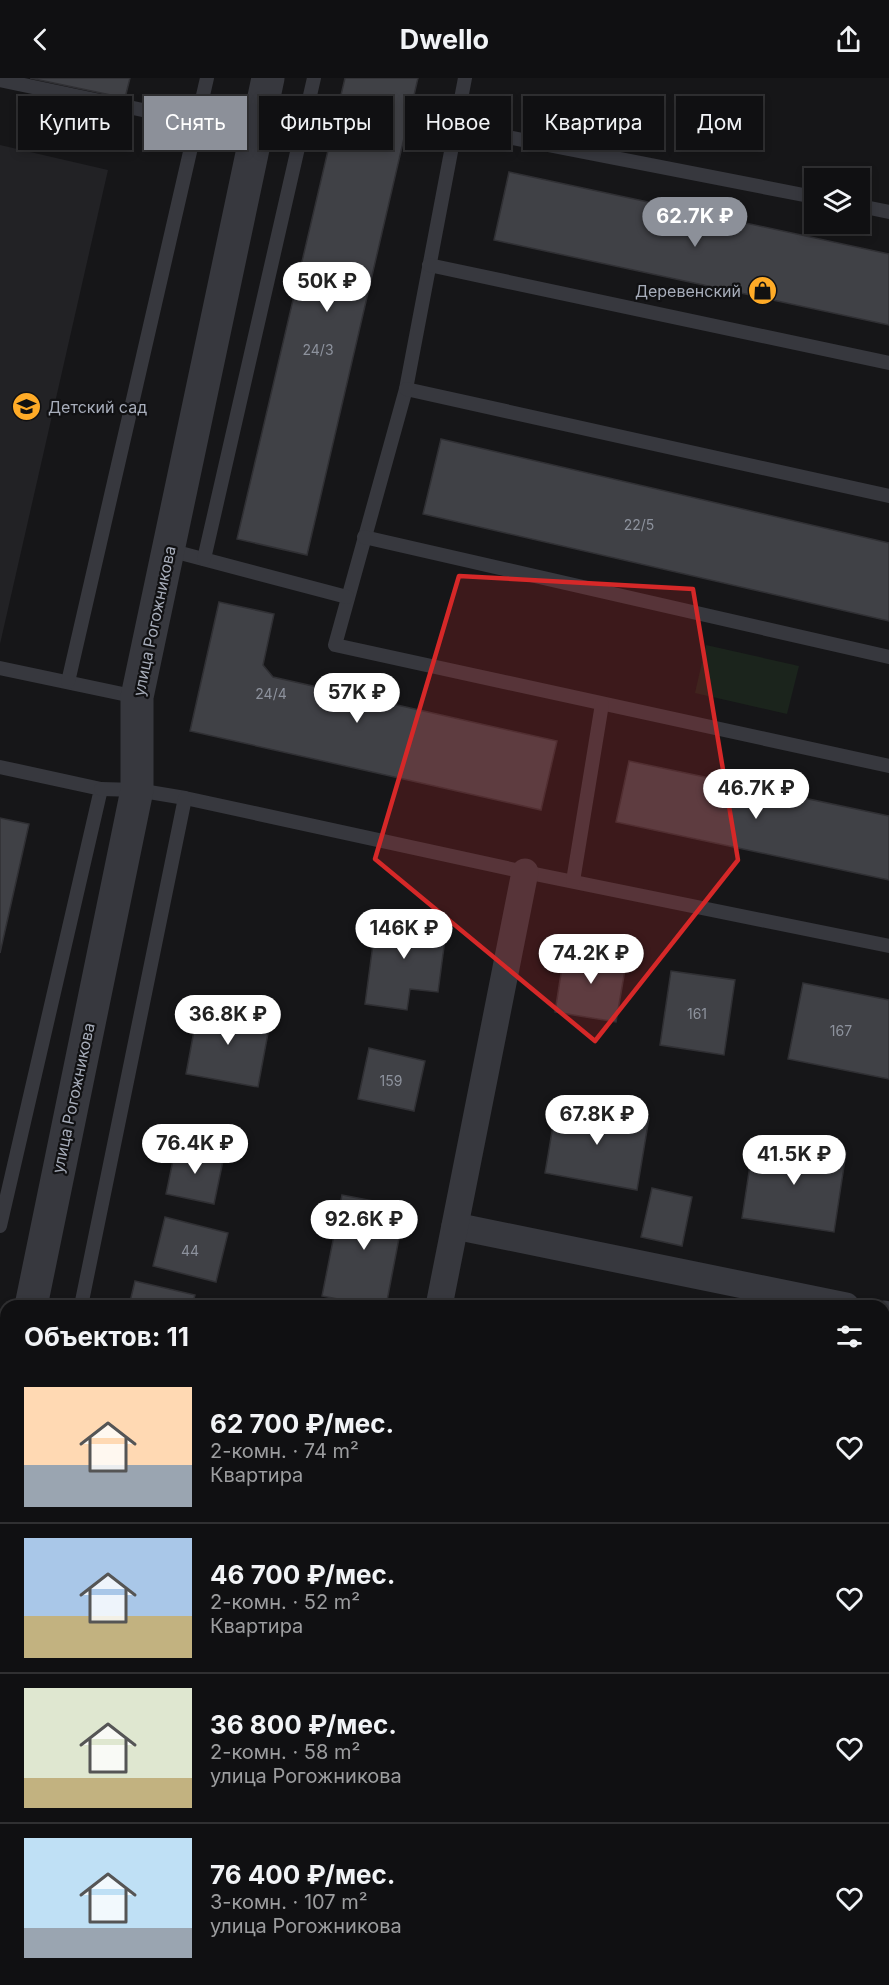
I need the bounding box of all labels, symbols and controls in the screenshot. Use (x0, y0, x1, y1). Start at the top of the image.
icon: back (24, 23, 57, 56)
text: Dwello (400, 23, 489, 56)
icon: share (832, 23, 865, 56)
chip: Купить (18, 96, 132, 150)
chip: Снять (144, 96, 247, 150)
chip: Фильтры (259, 96, 393, 150)
chip: Новое (405, 96, 511, 150)
chip: Квартира (523, 96, 664, 150)
chip: Дом (676, 96, 763, 150)
map controls (804, 168, 870, 234)
button: layers (804, 168, 870, 234)
pin: 62.7K ₽ (640, 197, 750, 248)
text: 62.7K ₽ (656, 204, 734, 228)
pin: 50K ₽ (285, 262, 369, 313)
text: 50K ₽ (297, 269, 357, 293)
shop icon: Деревенский (746, 275, 778, 307)
place label: Деревенский (635, 281, 741, 301)
house number: 24/3 (302, 341, 334, 358)
school or university icon: Детский сад (11, 391, 43, 423)
place label: Детский сад (48, 397, 147, 417)
house number: 22/5 (624, 516, 654, 533)
street label: улица Рогожникова (128, 544, 180, 698)
pin: 57K ₽ (315, 673, 399, 724)
text: 57K ₽ (328, 680, 386, 704)
house number: 24/4 (255, 685, 287, 702)
pin: 46.7K ₽ (701, 769, 811, 820)
text: 46.7K ₽ (717, 776, 795, 800)
pin: 146K ₽ (355, 909, 453, 960)
text: 146K ₽ (369, 916, 439, 940)
pin: 74.2K ₽ (536, 934, 646, 985)
text: 74.2K ₽ (553, 941, 629, 965)
pin: 36.8K ₽ (173, 995, 283, 1046)
text: 36.8K ₽ (189, 1002, 267, 1026)
house number: 161 (687, 1005, 707, 1022)
street label: улица Рогожникова (47, 1021, 99, 1175)
house number: 167 (830, 1022, 852, 1039)
house number: 159 (380, 1072, 402, 1089)
pin: 67.8K ₽ (542, 1095, 652, 1146)
text: 67.8K ₽ (559, 1102, 635, 1126)
pin: 76.4K ₽ (140, 1124, 250, 1175)
text: 76.4K ₽ (156, 1131, 234, 1155)
pin: 41.5K ₽ (739, 1135, 849, 1186)
text: 41.5K ₽ (757, 1142, 831, 1166)
pin: 92.6K ₽ (309, 1200, 419, 1251)
text: 92.6K ₽ (325, 1207, 403, 1231)
house number: 44 (181, 1242, 199, 1259)
icon: filters (833, 1320, 866, 1353)
text: Объектов: 11 (24, 1321, 189, 1352)
text: 62 700 ₽/мес. (210, 1408, 394, 1439)
icon: home (72, 1411, 144, 1483)
icon: heart (833, 1431, 866, 1464)
text: 2-комн. · 74 m² (210, 1439, 359, 1463)
text: Квартира (210, 1463, 303, 1487)
text: 46 700 ₽/мес. (210, 1559, 396, 1590)
icon: home (72, 1562, 144, 1634)
icon: heart (833, 1582, 866, 1615)
text: 2-комн. · 52 m² (210, 1590, 360, 1614)
text: Квартира (210, 1614, 303, 1638)
text: 36 800 ₽/мес. (210, 1709, 397, 1740)
icon: home (72, 1712, 144, 1784)
icon: heart (833, 1732, 866, 1765)
text: 2-комн. · 58 m² (210, 1740, 360, 1764)
text: улица Рогожникова (210, 1764, 402, 1788)
text: 76 400 ₽/мес. (210, 1859, 396, 1890)
icon: home (72, 1862, 144, 1934)
icon: heart (833, 1882, 866, 1915)
text: 3-комн. · 107 m² (210, 1890, 368, 1914)
text: улица Рогожникова (210, 1914, 402, 1938)

